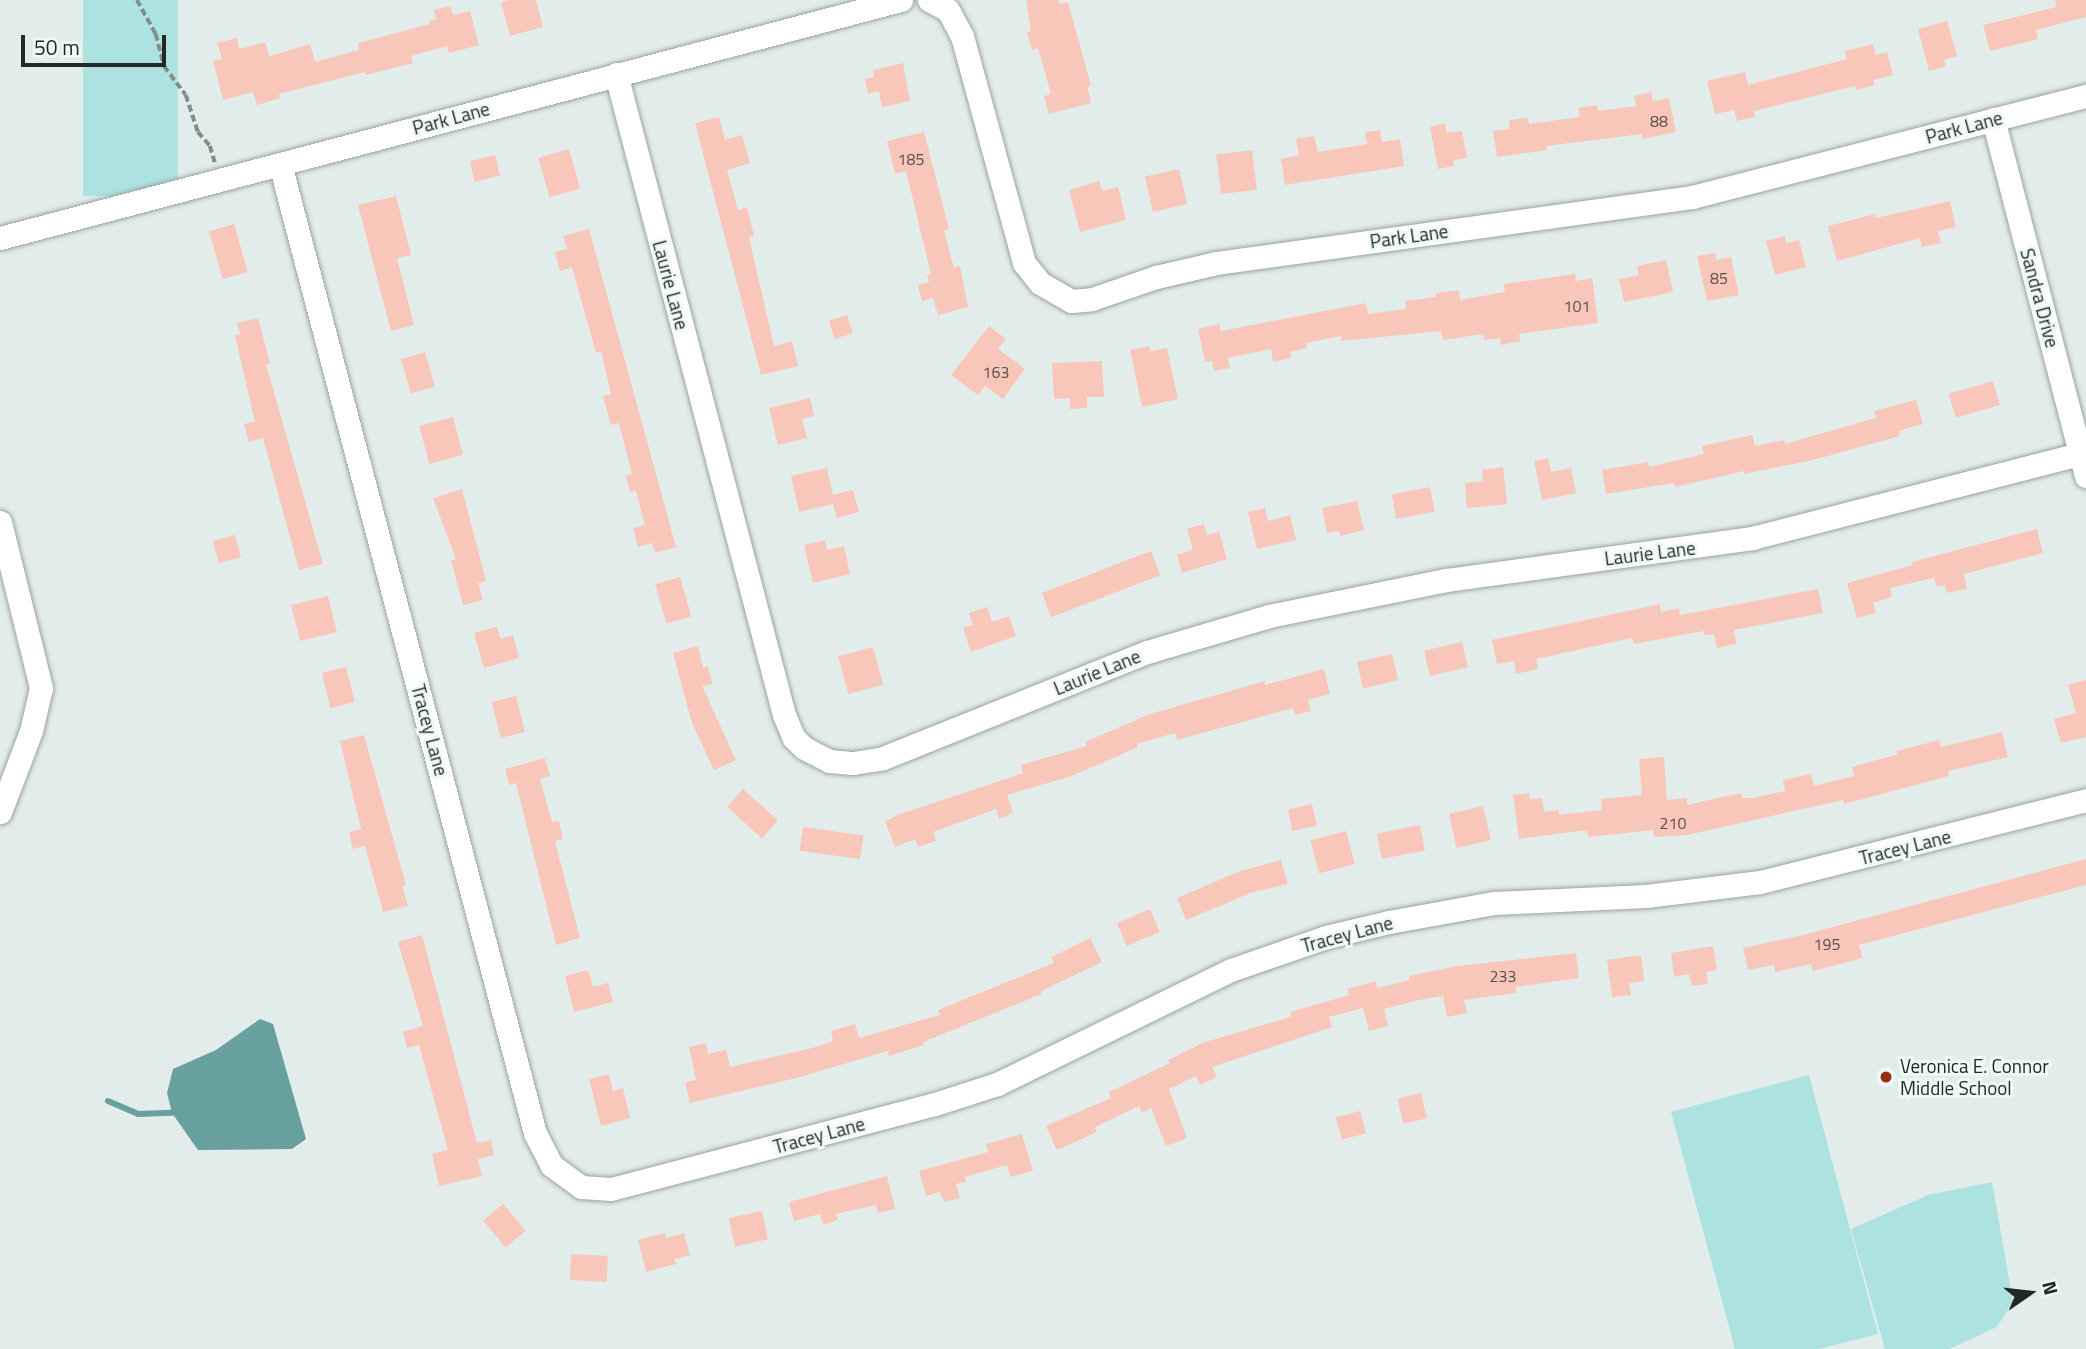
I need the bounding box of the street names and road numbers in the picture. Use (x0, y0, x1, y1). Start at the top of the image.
street label: Park Lane (410, 97, 492, 139)
street label: Park Lane (1923, 106, 2005, 148)
street label: Park Lane (1368, 219, 1450, 253)
street label: Laurie Lane (648, 238, 694, 332)
street label: Sandra Drive (2016, 246, 2064, 350)
street label: Laurie Lane (1603, 536, 1697, 570)
street label: Laurie Lane (1050, 644, 1144, 700)
street label: Tracey Lane (407, 682, 453, 778)
street label: Tracey Lane (1857, 825, 1953, 869)
street label: Tracey Lane (1299, 911, 1395, 957)
street label: Tracey Lane (771, 1112, 867, 1158)

